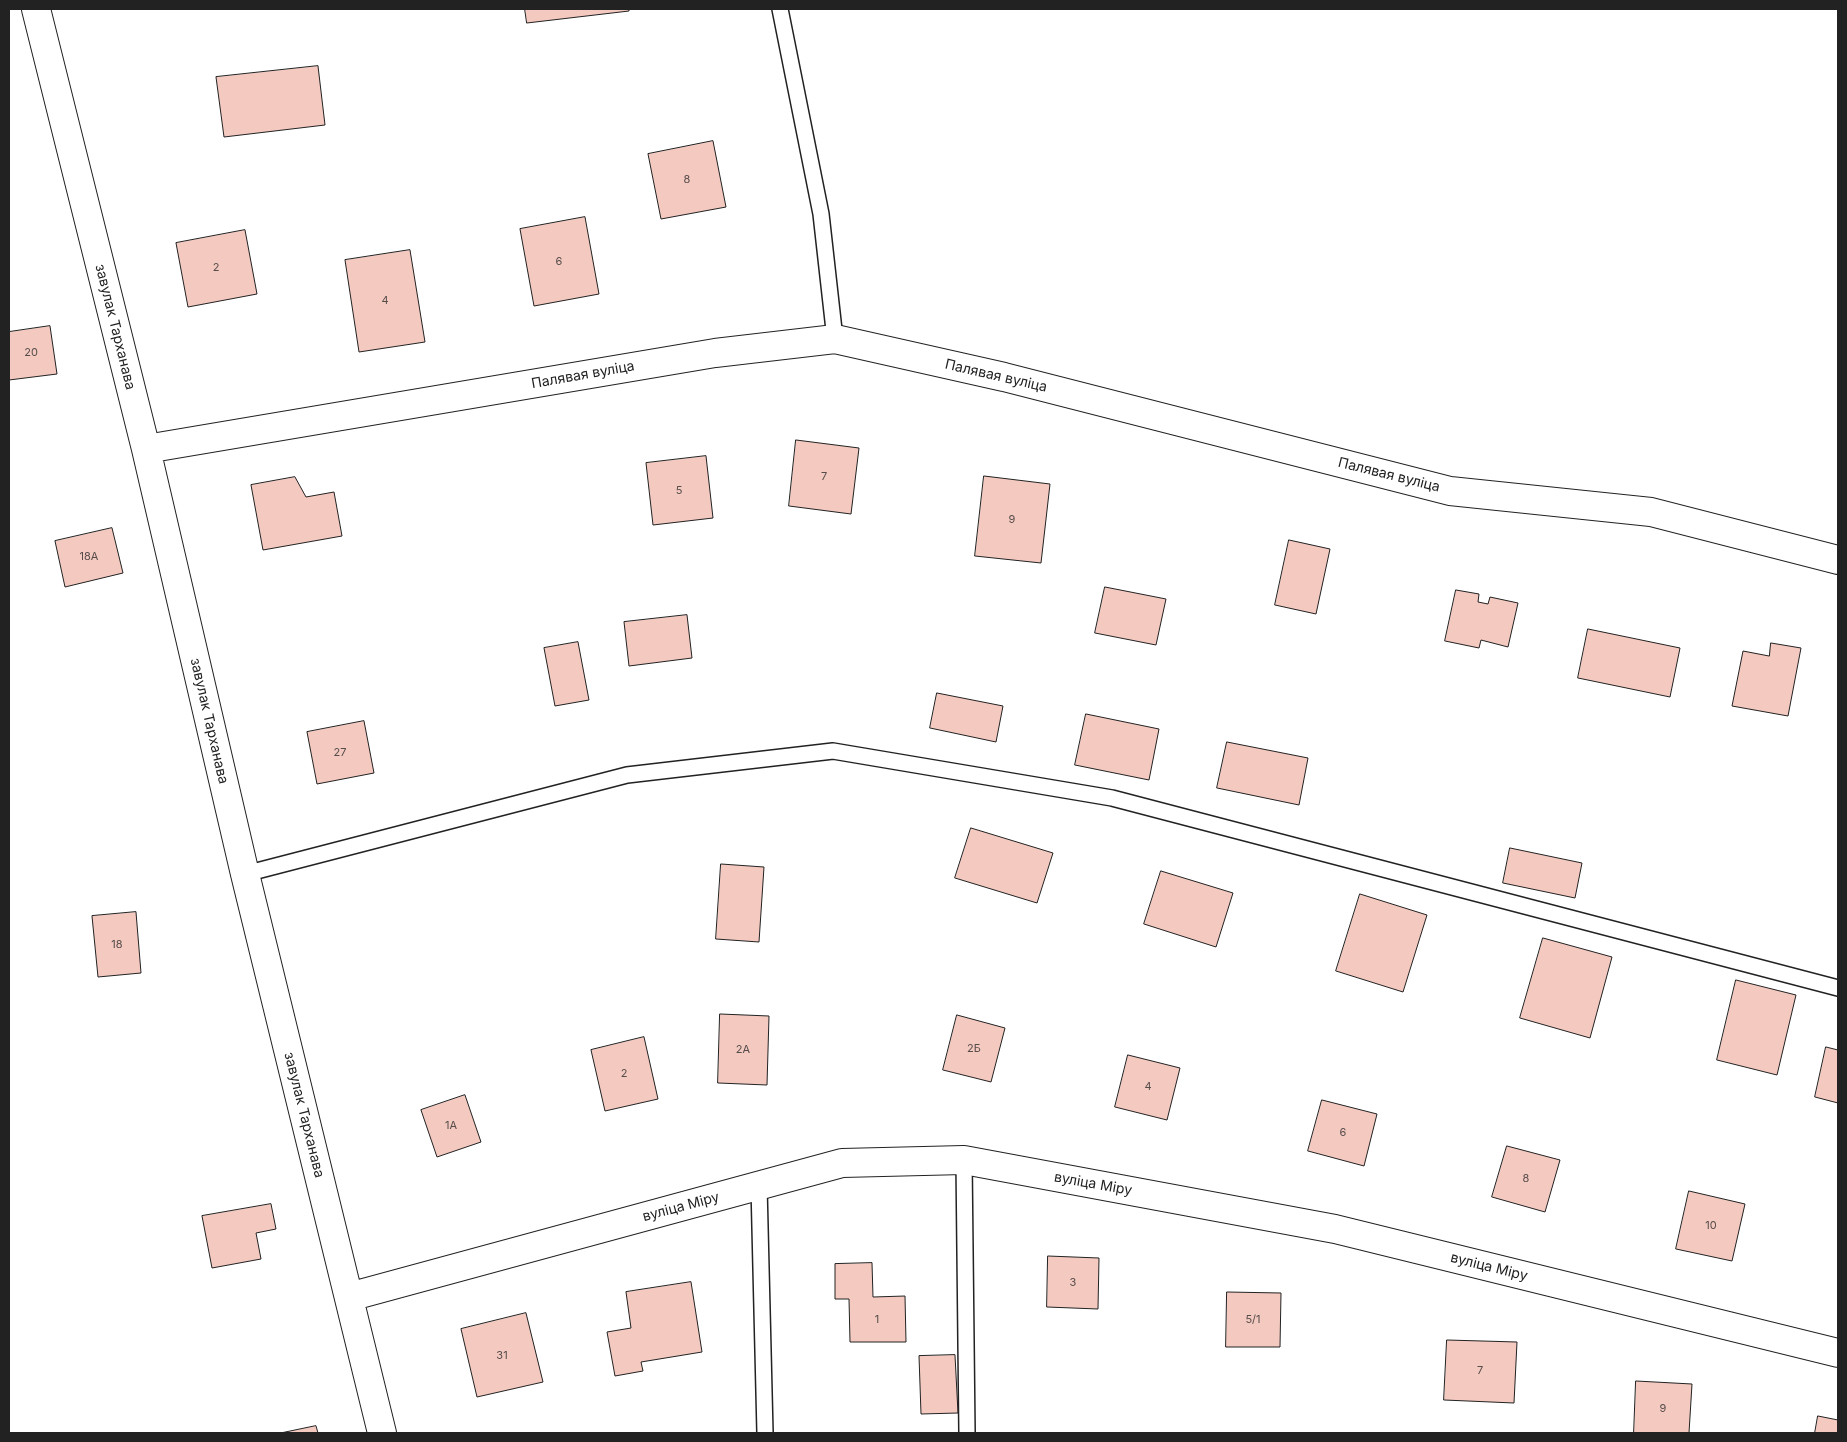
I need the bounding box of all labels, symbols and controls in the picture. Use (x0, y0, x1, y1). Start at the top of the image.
house number: 8 (684, 173, 690, 187)
house number: 6 (556, 255, 562, 269)
house number: 2 (213, 261, 219, 275)
street label: завулак Тарханава (91, 262, 139, 392)
house number: 4 (381, 294, 389, 308)
house number: 20 (24, 346, 38, 360)
street label: Палявая вуліца (943, 356, 1049, 396)
street label: Палявая вуліца (530, 358, 636, 392)
street label: Палявая вуліца (1336, 454, 1442, 496)
house number: 7 (821, 470, 827, 484)
house number: 5 (676, 484, 682, 498)
house number: 9 (1009, 513, 1015, 527)
house number: 18А (80, 550, 98, 564)
street label: завулак Тарханава (186, 656, 232, 786)
house number: 27 (334, 746, 346, 760)
house number: 18 (111, 938, 123, 952)
house number: 2Б (967, 1042, 981, 1056)
house number: 2А (736, 1043, 750, 1057)
street label: завулак Тарханава (280, 1050, 328, 1180)
house number: 2 (621, 1067, 627, 1081)
house number: 4 (1144, 1080, 1152, 1094)
house number: 1А (445, 1119, 457, 1133)
house number: 6 (1340, 1126, 1346, 1140)
street label: вуліца Міру (1053, 1169, 1133, 1199)
house number: 8 (1523, 1172, 1529, 1186)
street label: вуліца Міру (641, 1189, 721, 1225)
house number: 10 (1705, 1219, 1717, 1233)
street label: вуліца Міру (1449, 1249, 1529, 1285)
house number: 3 (1070, 1276, 1076, 1290)
house number: 1 (875, 1313, 879, 1327)
house number: 5/1 (1245, 1313, 1261, 1327)
house number: 31 (496, 1349, 508, 1363)
house number: 7 (1477, 1364, 1483, 1378)
house number: 9 (1660, 1402, 1666, 1416)

